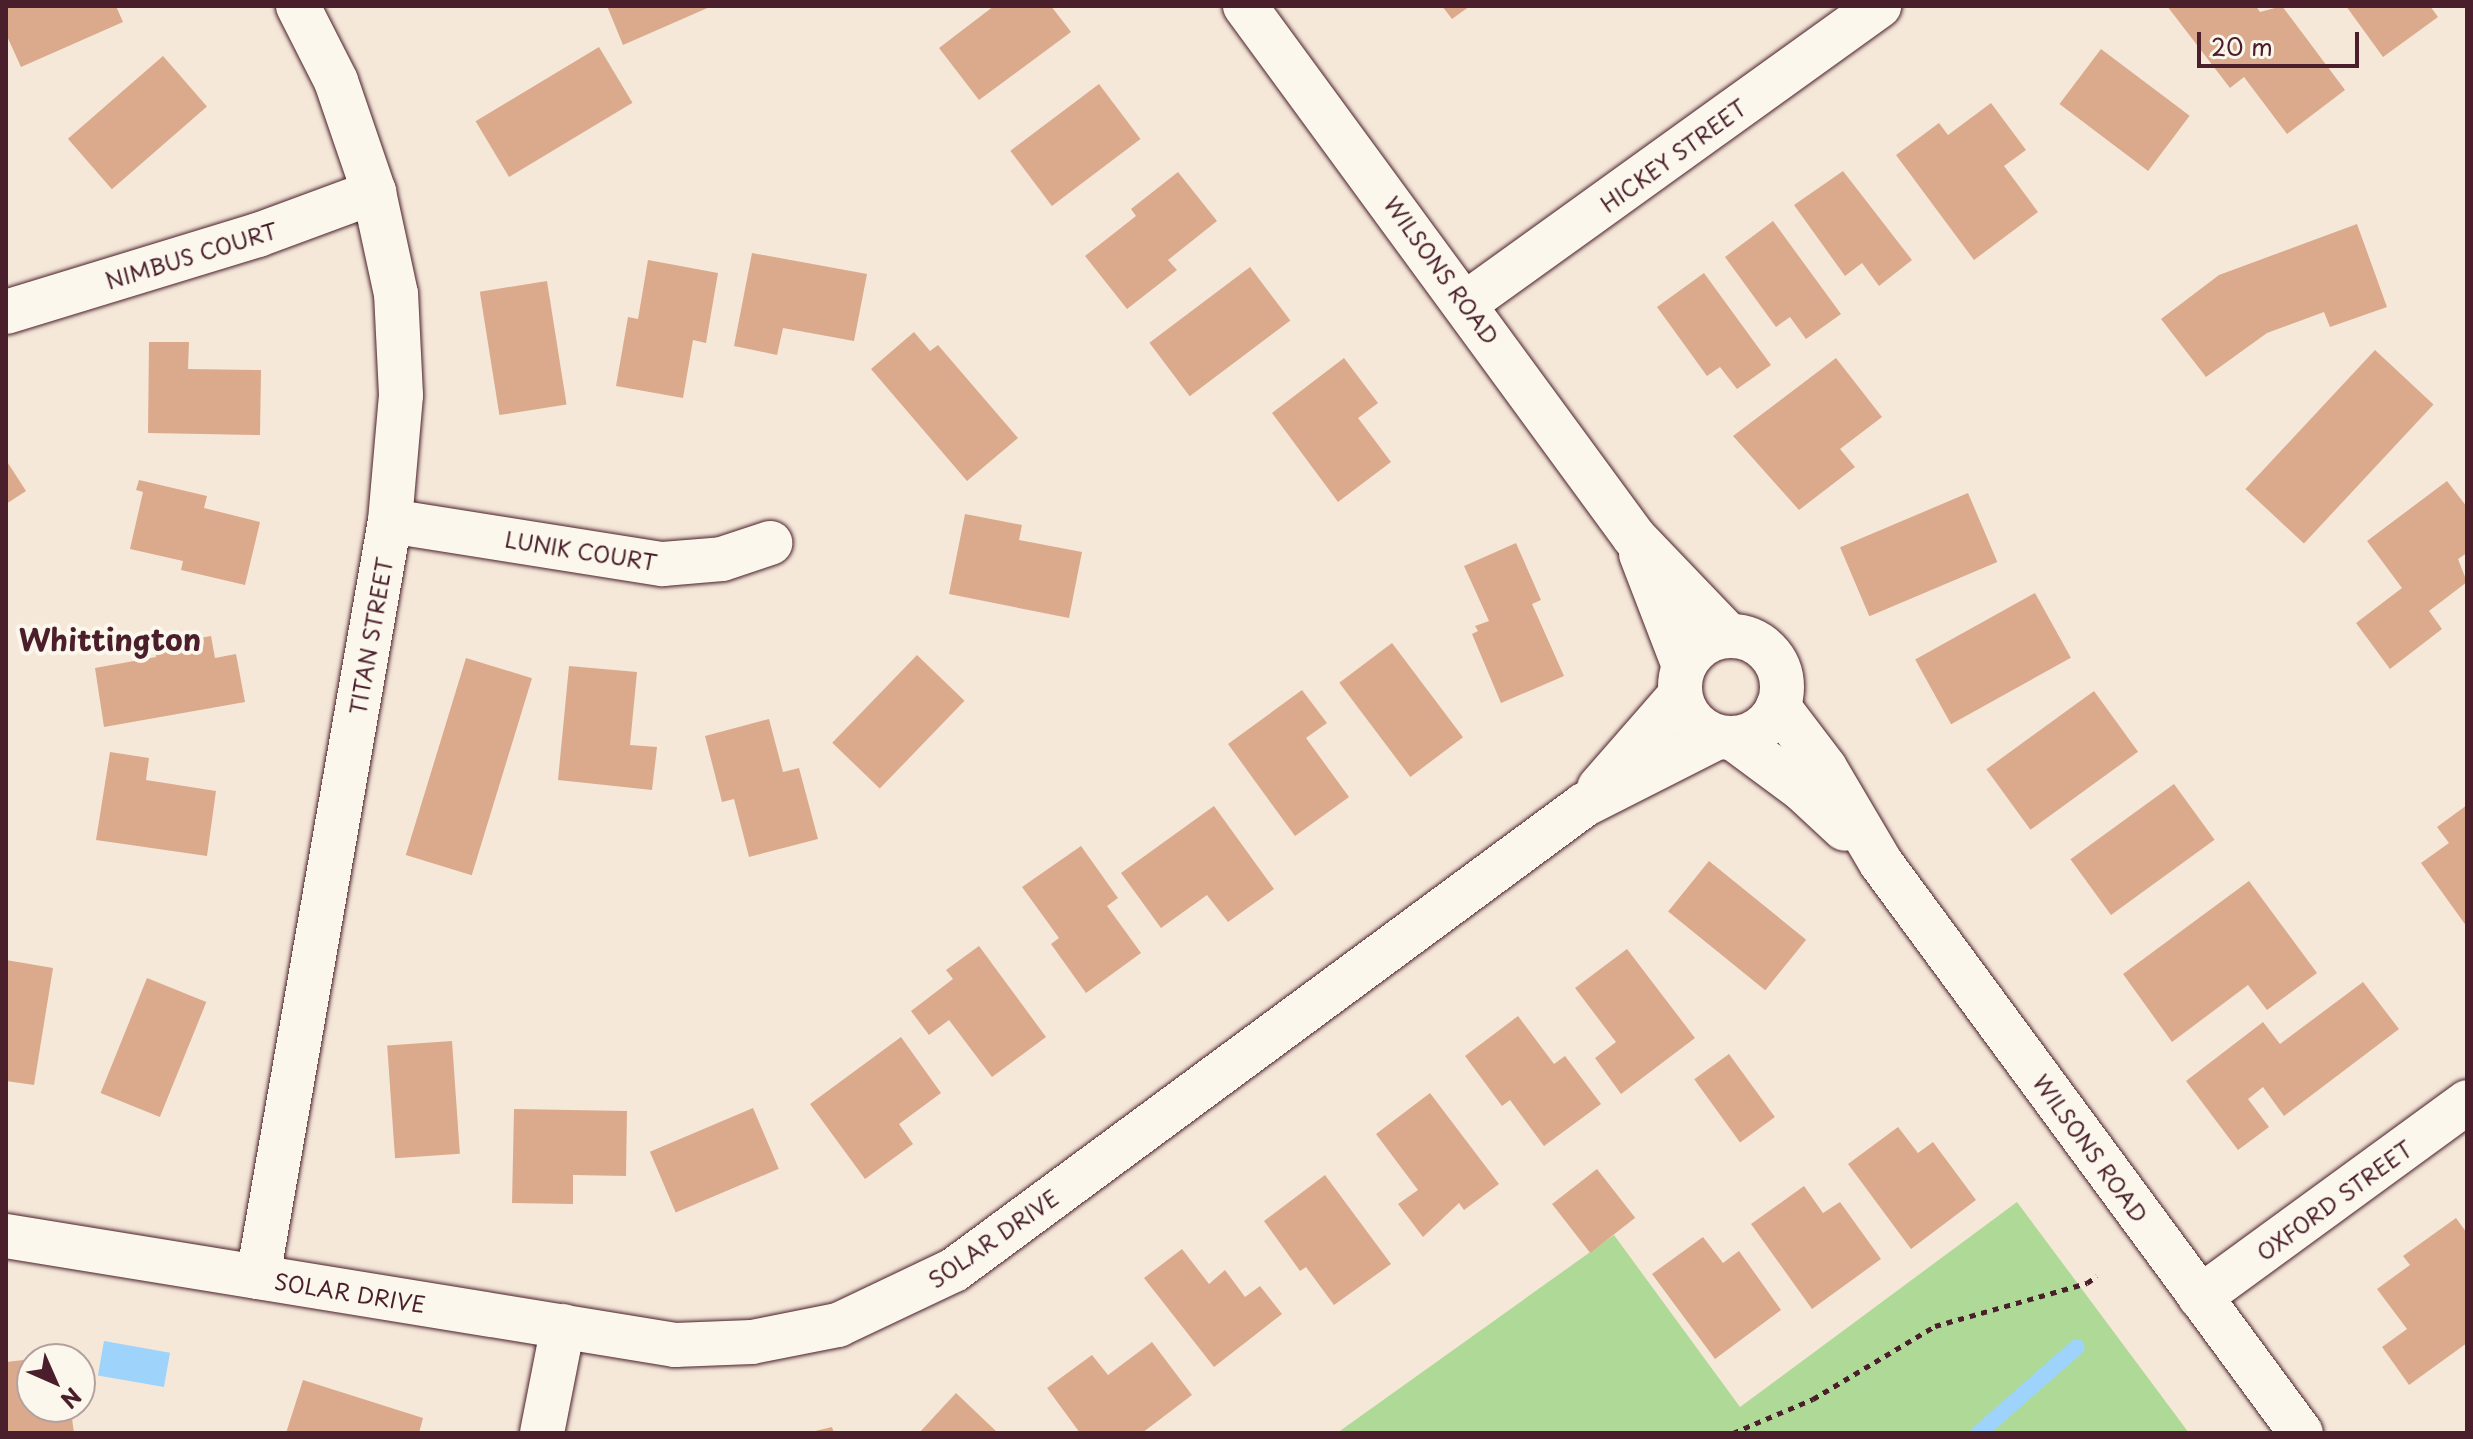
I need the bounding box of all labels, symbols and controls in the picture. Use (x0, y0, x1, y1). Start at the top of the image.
scale bar (2201, 16, 2363, 66)
text: 20 m (2211, 28, 2273, 64)
street label: HICKEY STREET (1594, 92, 1752, 218)
street label: WILSONS ROAD (1379, 190, 1505, 350)
street label: NIMBUS COURT (102, 216, 280, 294)
street label: LUNIK COURT (502, 525, 660, 575)
street label: TITAN STREET (343, 554, 397, 718)
district label: Whittington (19, 621, 201, 657)
street label: WILSONS ROAD (2028, 1068, 2154, 1228)
street label: OXFORD STREET (2250, 1134, 2418, 1266)
street label: SOLAR DRIVE (924, 1184, 1062, 1292)
street label: SOLAR DRIVE (274, 1267, 426, 1317)
north arrow (16, 1343, 96, 1423)
text: N (54, 1381, 90, 1417)

